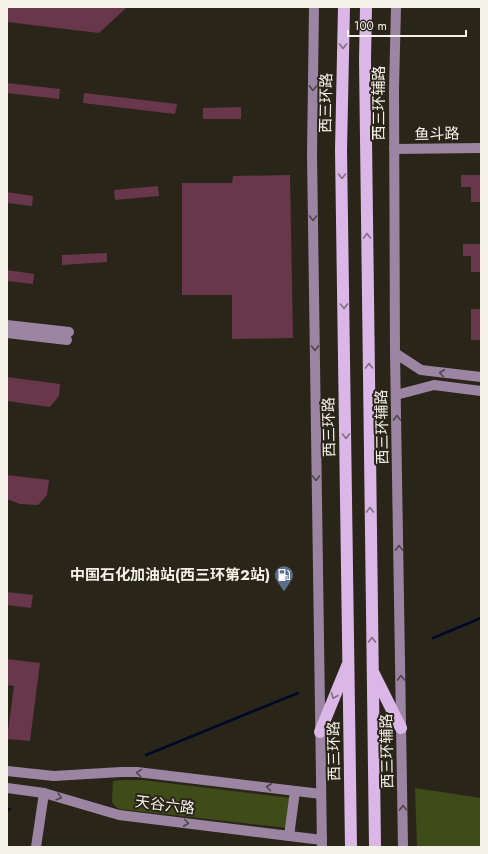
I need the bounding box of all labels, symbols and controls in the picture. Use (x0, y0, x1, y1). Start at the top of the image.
scale bar (348, 12, 466, 38)
text: 100 m (354, 17, 387, 35)
one-way arrow (339, 43, 347, 49)
street label: 西三环辅路 (368, 65, 390, 141)
street label: 西三环路 (314, 73, 338, 133)
one-way arrow (309, 85, 317, 91)
street label: 鱼斗路 (414, 123, 460, 145)
one-way arrow (337, 173, 346, 179)
one-way arrow (309, 215, 317, 221)
one-way arrow (363, 233, 371, 239)
one-way arrow (339, 303, 348, 309)
one-way arrow (310, 345, 319, 351)
one-way arrow (365, 363, 373, 369)
one-way arrow (439, 368, 445, 377)
street label: 西三环辅路 (370, 389, 394, 465)
street label: 西三环路 (317, 397, 341, 457)
one-way arrow (392, 415, 401, 421)
one-way arrow (341, 433, 350, 439)
one-way arrow (312, 475, 320, 481)
one-way arrow (366, 507, 375, 513)
one-way arrow (395, 545, 403, 551)
place label: 中国石化加油站(西三环第2站) (70, 564, 270, 586)
fuel station icon: 中国石化加油站(西三环第2站) (273, 564, 295, 592)
one-way arrow (368, 637, 376, 643)
one-way arrow (397, 675, 405, 681)
one-way arrow (331, 693, 339, 700)
street label: 西三环辅路 (375, 713, 399, 789)
street label: 西三环路 (322, 721, 346, 781)
one-way arrow (136, 768, 142, 777)
one-way arrow (265, 783, 272, 792)
street label: 天谷六路 (134, 790, 196, 820)
one-way arrow (55, 792, 62, 801)
one-way arrow (399, 805, 407, 811)
one-way arrow (183, 818, 189, 827)

